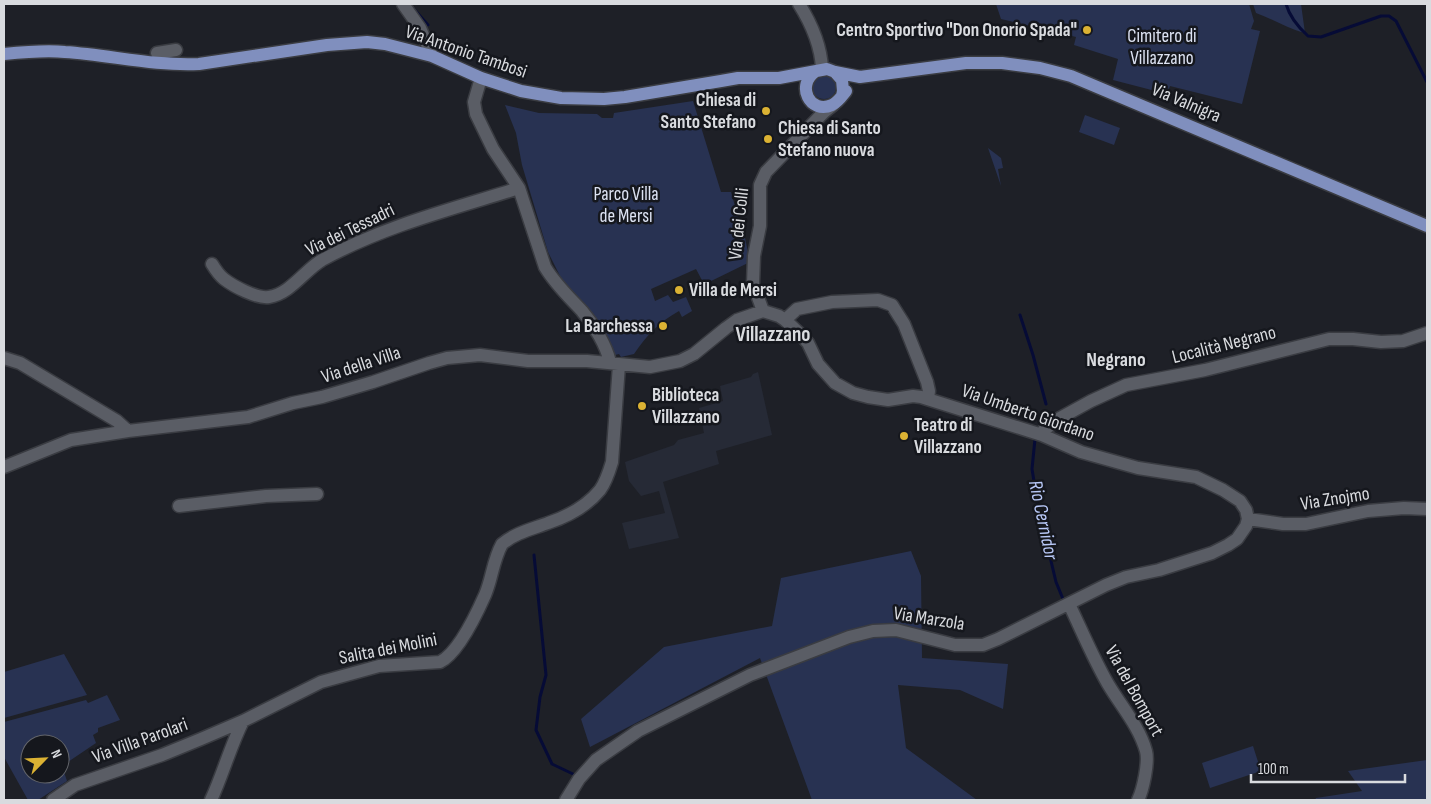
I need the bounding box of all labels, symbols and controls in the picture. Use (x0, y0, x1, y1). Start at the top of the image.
place label: Centro Sportivo "Don Onorio Spada" (836, 19, 1077, 42)
street label: Via Antonio Tambosi (402, 20, 530, 84)
marker: Centro Sportivo "Don Onorio Spada" (1081, 24, 1093, 36)
park label: Cimitero di Villazzano (1127, 25, 1197, 70)
street label: Via Valnigra (1148, 78, 1224, 128)
place label: Chiesa di Santo Stefano (661, 89, 756, 134)
marker: Chiesa di Santo Stefano (760, 105, 772, 117)
place label: Chiesa di Santo Stefano nuova (778, 117, 881, 162)
marker: Chiesa di Santo Stefano nuova (762, 133, 774, 145)
park label: Parco Villa de Mersi (593, 183, 659, 228)
street label: Via dei Colli (724, 187, 754, 261)
street label: Via dei Tessadri (302, 199, 398, 261)
place label: Villa de Mersi (689, 279, 777, 302)
marker: Villa de Mersi (673, 284, 685, 296)
place label: La Barchessa (565, 315, 653, 338)
marker: La Barchessa (657, 320, 669, 332)
street label: Località Negrano (1170, 321, 1278, 369)
district label: Villazzano (736, 322, 810, 347)
street label: Via della Villa (319, 341, 403, 389)
district label: Negrano (1086, 348, 1146, 372)
street label: Via Umberto Giordano (958, 379, 1098, 447)
place label: Biblioteca Villazzano (652, 384, 720, 429)
marker: Biblioteca Villazzano (636, 400, 648, 412)
place label: Teatro di Villazzano (914, 414, 982, 459)
marker: Teatro di Villazzano (898, 430, 910, 442)
water label: Rio Cernidor (1023, 478, 1063, 563)
street label: Via Znojmo (1299, 482, 1371, 516)
street label: Via Marzola (892, 602, 966, 636)
street label: Salita dei Molini (337, 628, 439, 670)
street label: Via del Bomport (1100, 642, 1168, 741)
street label: Via Villa Parolari (89, 713, 191, 769)
north arrow (20, 734, 70, 784)
text: N (47, 747, 66, 761)
scale bar (1251, 752, 1405, 784)
text: 100 m (1258, 760, 1289, 779)

